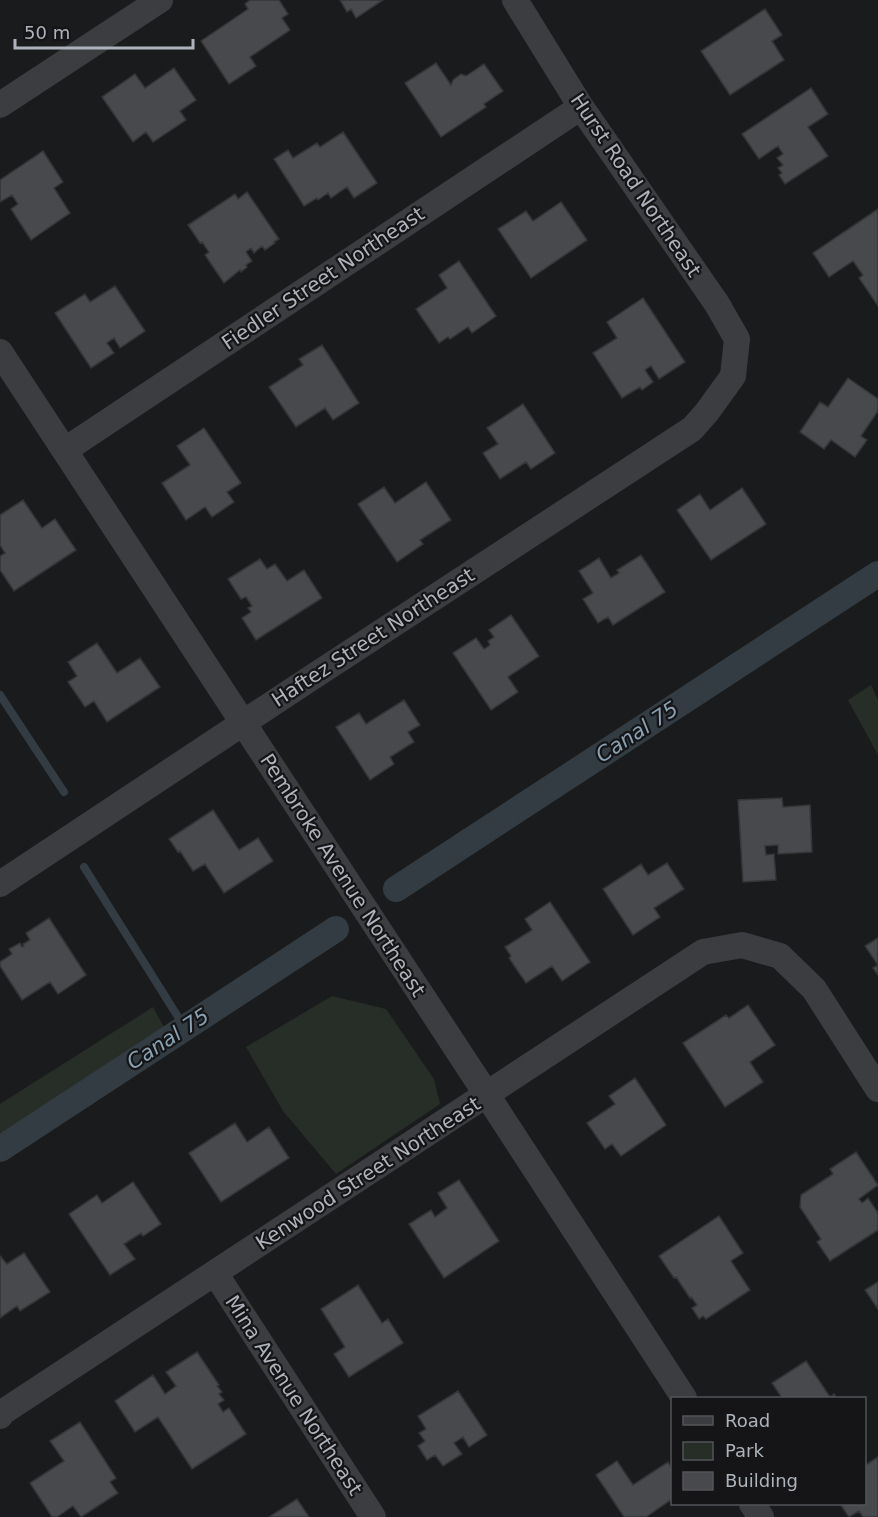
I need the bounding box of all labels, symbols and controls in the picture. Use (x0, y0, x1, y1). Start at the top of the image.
scale bar (15, 12, 194, 50)
text: 50 m (24, 22, 70, 43)
street label: Hurst Road Northeast (566, 89, 706, 281)
street label: Fiedler Street Northeast (217, 201, 429, 355)
street label: Haftez Street Northeast (267, 562, 479, 712)
water label: Canal 75 (591, 697, 683, 767)
street label: Pembroke Avenue Northeast (255, 749, 431, 1001)
water label: Canal 75 (122, 1004, 214, 1074)
street label: Kenwood Street Northeast (251, 1091, 485, 1255)
street label: Mina Avenue Northeast (220, 1291, 368, 1500)
legend (671, 1397, 866, 1505)
text: Road (725, 1410, 770, 1431)
text: Park (725, 1440, 764, 1461)
text: Building (725, 1470, 798, 1491)

